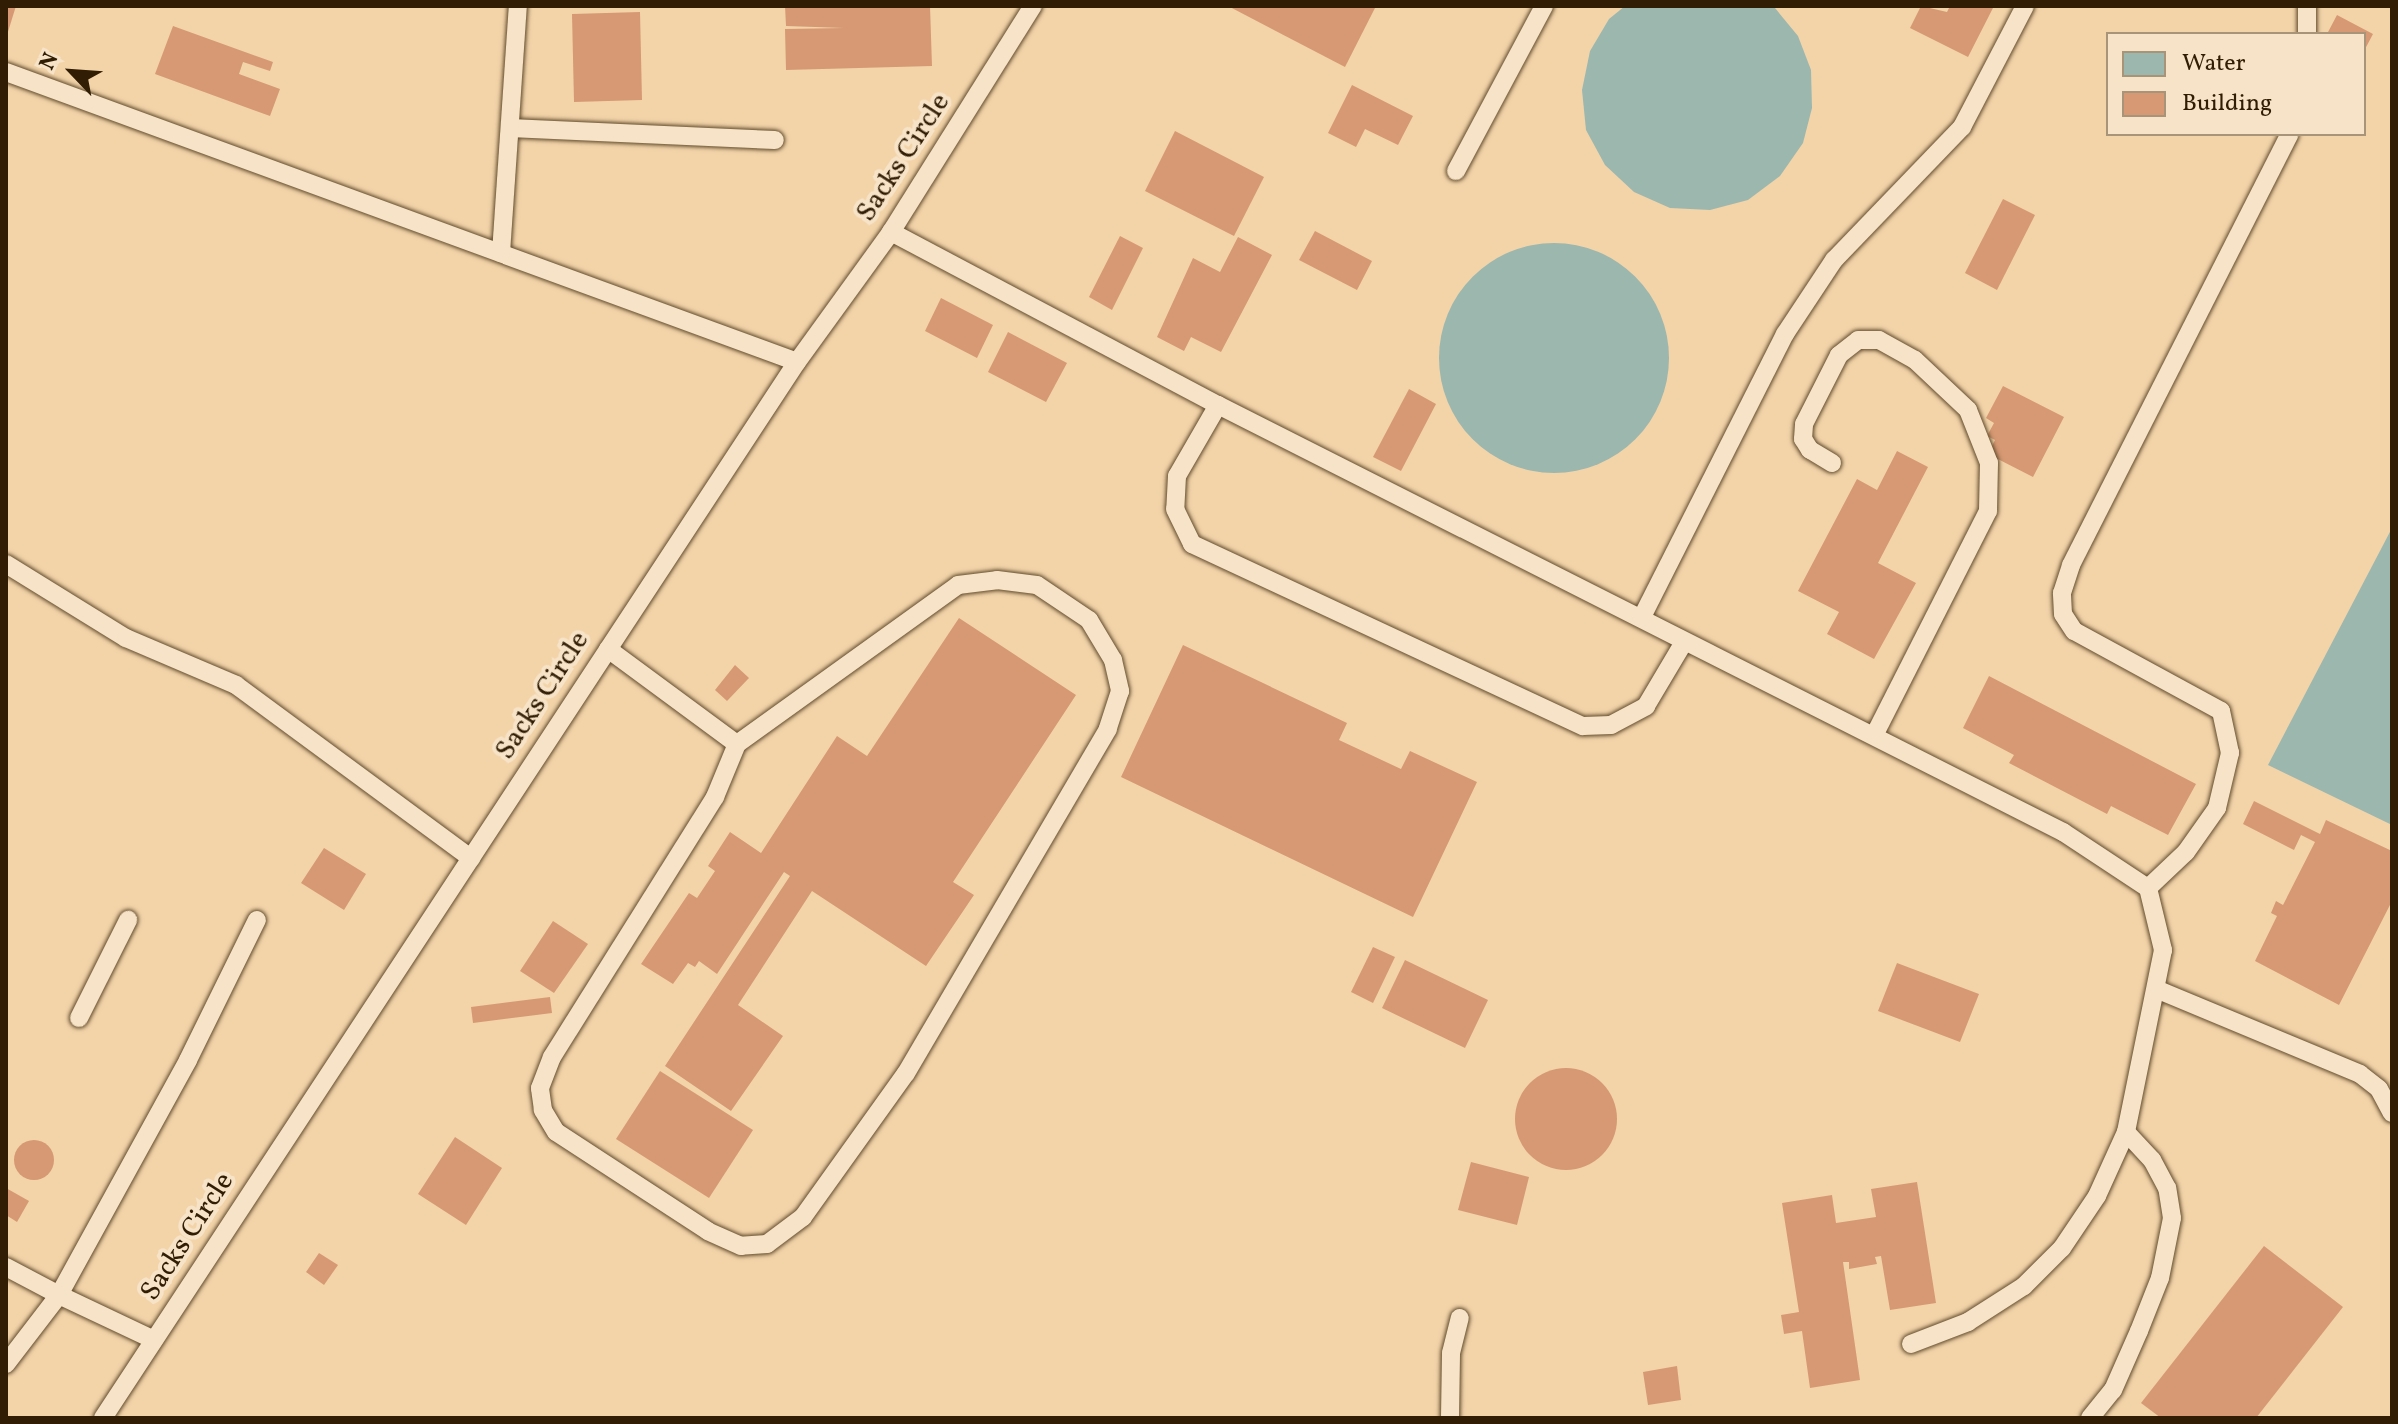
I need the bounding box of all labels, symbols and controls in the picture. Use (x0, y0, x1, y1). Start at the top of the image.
north arrow (32, 32, 112, 112)
legend (2106, 32, 2366, 136)
text: Water (2182, 47, 2246, 81)
text: N (32, 48, 67, 75)
text: Building (2182, 87, 2272, 121)
street label: Sacks Circle (850, 88, 958, 228)
street label: Sacks Circle (489, 626, 597, 766)
street label: Sacks Circle (134, 1167, 242, 1307)

